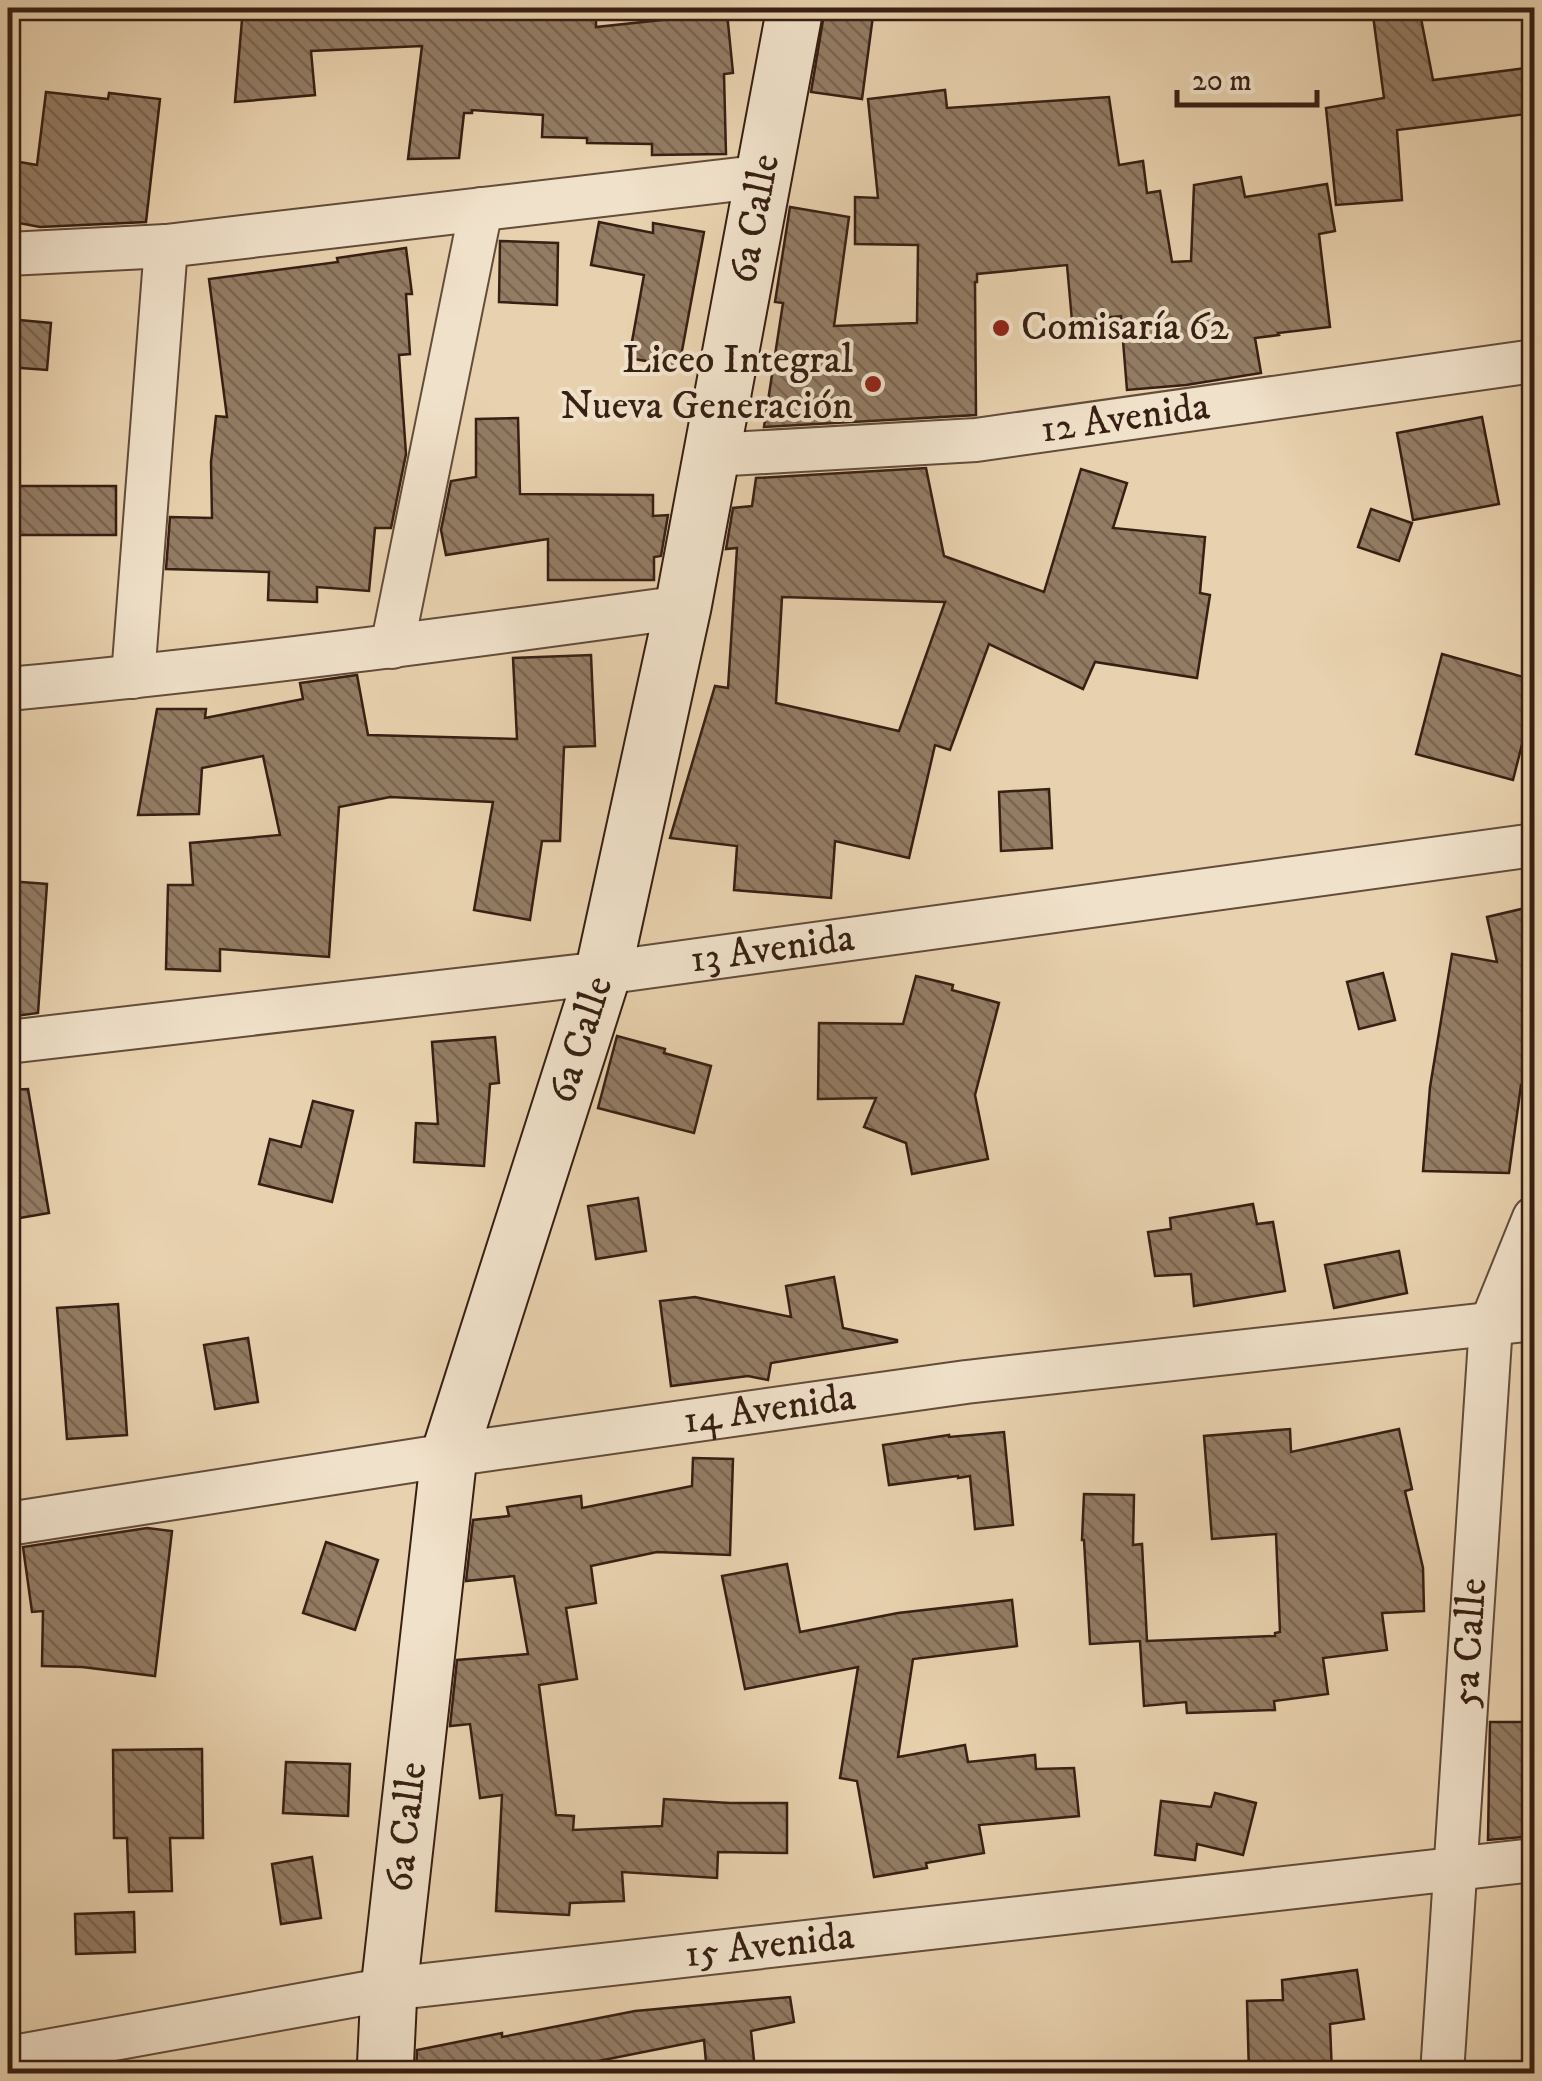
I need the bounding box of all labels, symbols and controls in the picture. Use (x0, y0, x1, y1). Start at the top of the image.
scale bar (1177, 45, 1317, 107)
text: 20 m (1192, 63, 1252, 100)
street label: 6a Calle (719, 150, 792, 288)
place label: Comisaría 62 (1021, 303, 1229, 353)
marker: Comisaría 62 (990, 317, 1012, 339)
place label: Liceo Integral Nueva Generación (560, 336, 853, 432)
marker: Liceo Integral Nueva Generación (862, 373, 884, 395)
street label: 12 Avenida (1037, 382, 1213, 456)
street label: 13 Avenida (687, 914, 858, 986)
street label: 6a Calle (538, 970, 625, 1110)
street label: 14 Avenida (680, 1373, 859, 1447)
street label: 5a Calle (1441, 1577, 1499, 1709)
street label: 6a Calle (375, 1759, 439, 1895)
street label: 15 Avenida (682, 1912, 857, 1980)

